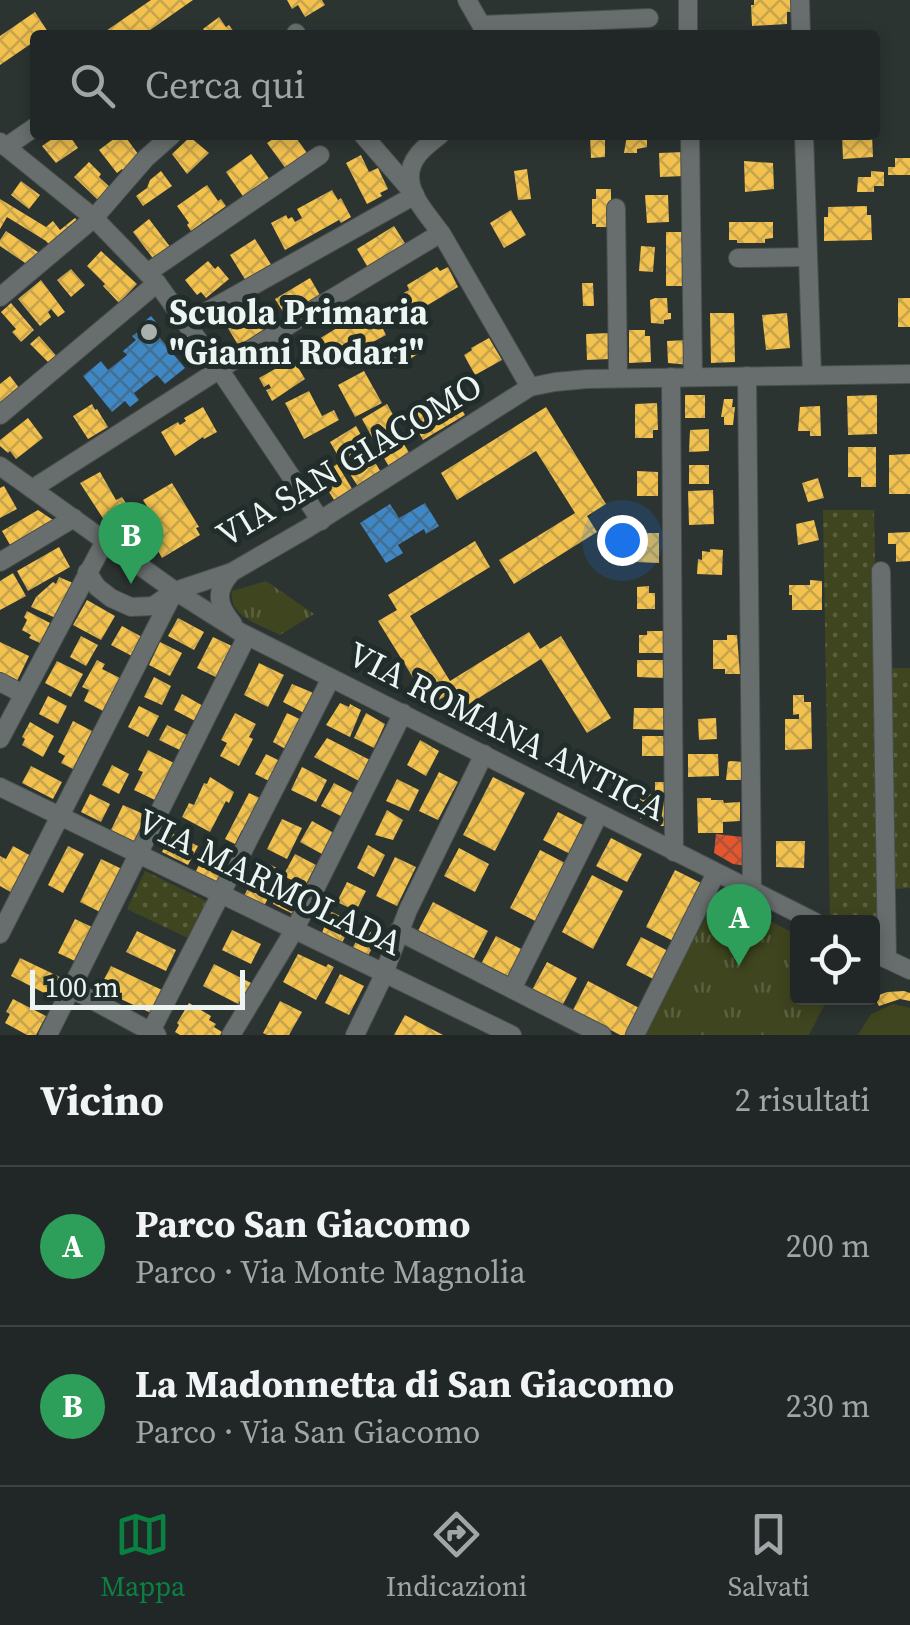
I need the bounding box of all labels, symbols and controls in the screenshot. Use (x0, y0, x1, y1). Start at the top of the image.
search box (30, 30, 880, 140)
icon: search (65, 58, 120, 113)
text: Cerca qui (145, 59, 305, 111)
place label: Scuola Primaria "Gianni Rodari" (169, 288, 429, 376)
marker: Scuola Primaria "Gianni Rodari" (138, 321, 160, 343)
street label: VIA SAN GIACOMO (207, 362, 491, 558)
pin: B (98, 502, 164, 584)
your location (597, 515, 648, 566)
street label: VIA ROMANA ANTICA (340, 630, 674, 832)
street label: VIA MARMOLADA (129, 797, 411, 967)
pin: A (706, 884, 772, 966)
map controls (790, 915, 880, 1005)
button: locate (790, 915, 880, 1005)
scale bar (30, 965, 245, 1010)
text: 100 m (45, 968, 119, 1006)
text: Vicino (40, 1071, 164, 1129)
text: 2 risultati (735, 1078, 870, 1122)
text: Parco San Giacomo (135, 1198, 470, 1250)
text: A (62, 1224, 83, 1268)
text: 200 m (786, 1224, 870, 1268)
text: Parco · Via Monte Magnolia (135, 1250, 526, 1294)
text: La Madonnetta di San Giacomo (135, 1358, 674, 1410)
text: B (62, 1384, 83, 1428)
text: 230 m (786, 1384, 870, 1428)
text: Parco · Via San Giacomo (135, 1410, 480, 1454)
tab: Mappa (100, 1507, 185, 1605)
tab: Indicazioni (386, 1507, 527, 1605)
tab: Salvati (728, 1507, 810, 1605)

